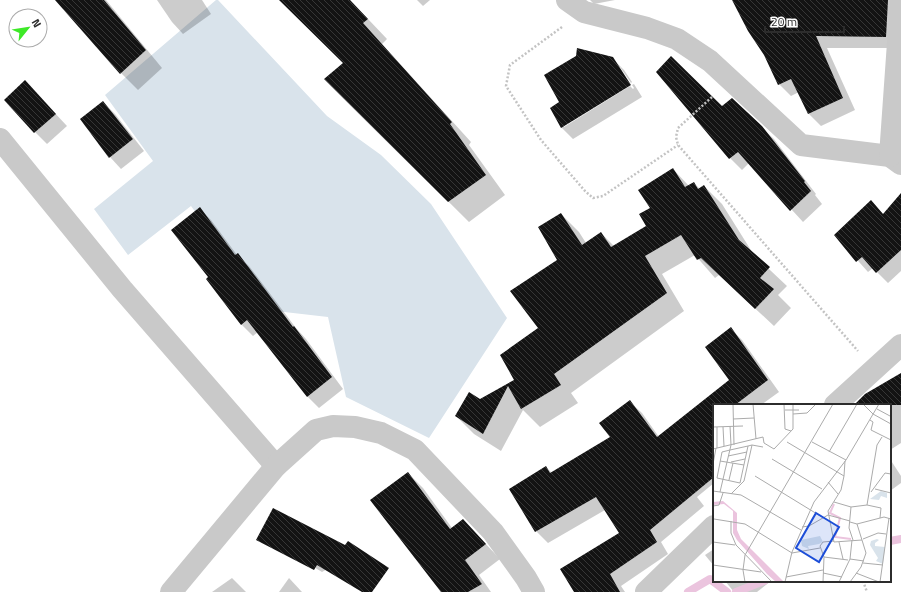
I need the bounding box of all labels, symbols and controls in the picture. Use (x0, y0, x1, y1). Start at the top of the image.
north arrow (8, 8, 48, 48)
scale bar (765, 8, 844, 34)
text: 20 m (771, 12, 797, 31)
text: N (28, 16, 45, 30)
inset map (713, 404, 891, 582)

